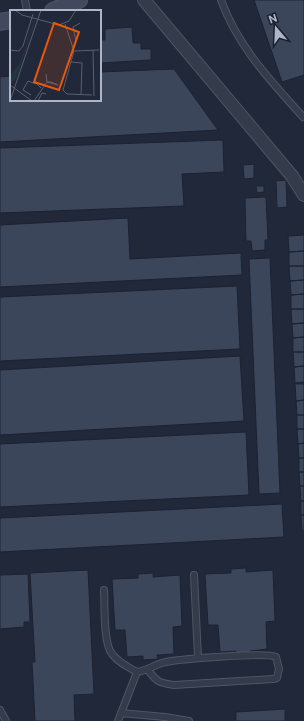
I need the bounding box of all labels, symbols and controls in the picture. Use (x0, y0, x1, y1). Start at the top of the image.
north arrow (256, 8, 296, 48)
inset map (10, 10, 101, 101)
text: N (267, 11, 279, 26)

